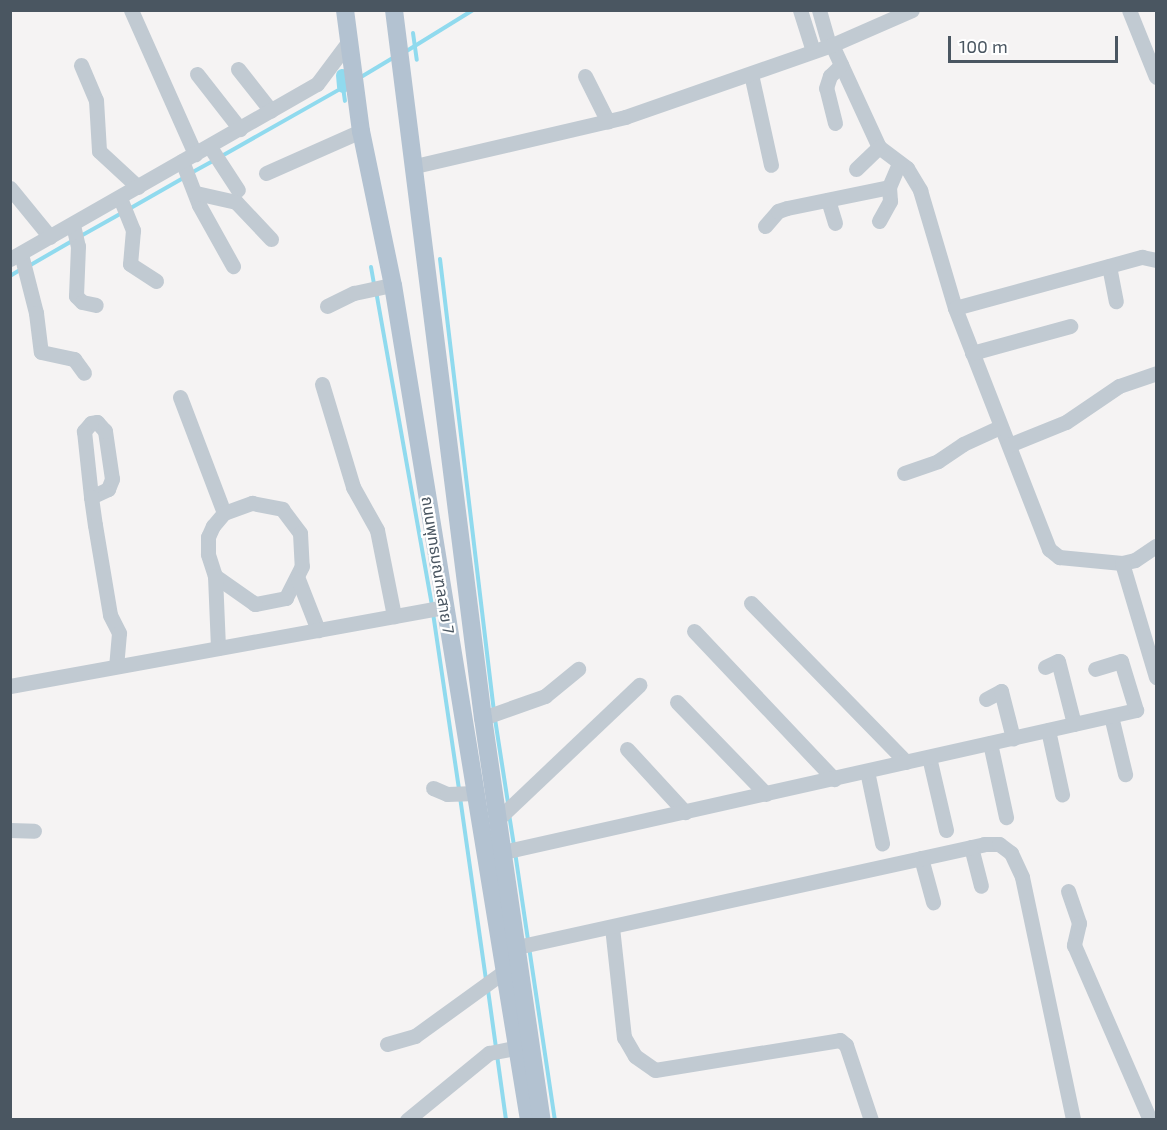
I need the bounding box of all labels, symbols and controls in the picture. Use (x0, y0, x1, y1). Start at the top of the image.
scale bar (951, 24, 1120, 62)
text: 100 m (959, 35, 1008, 57)
street label: ถนนพุทธมณฑลสาย 7 (418, 495, 458, 635)

